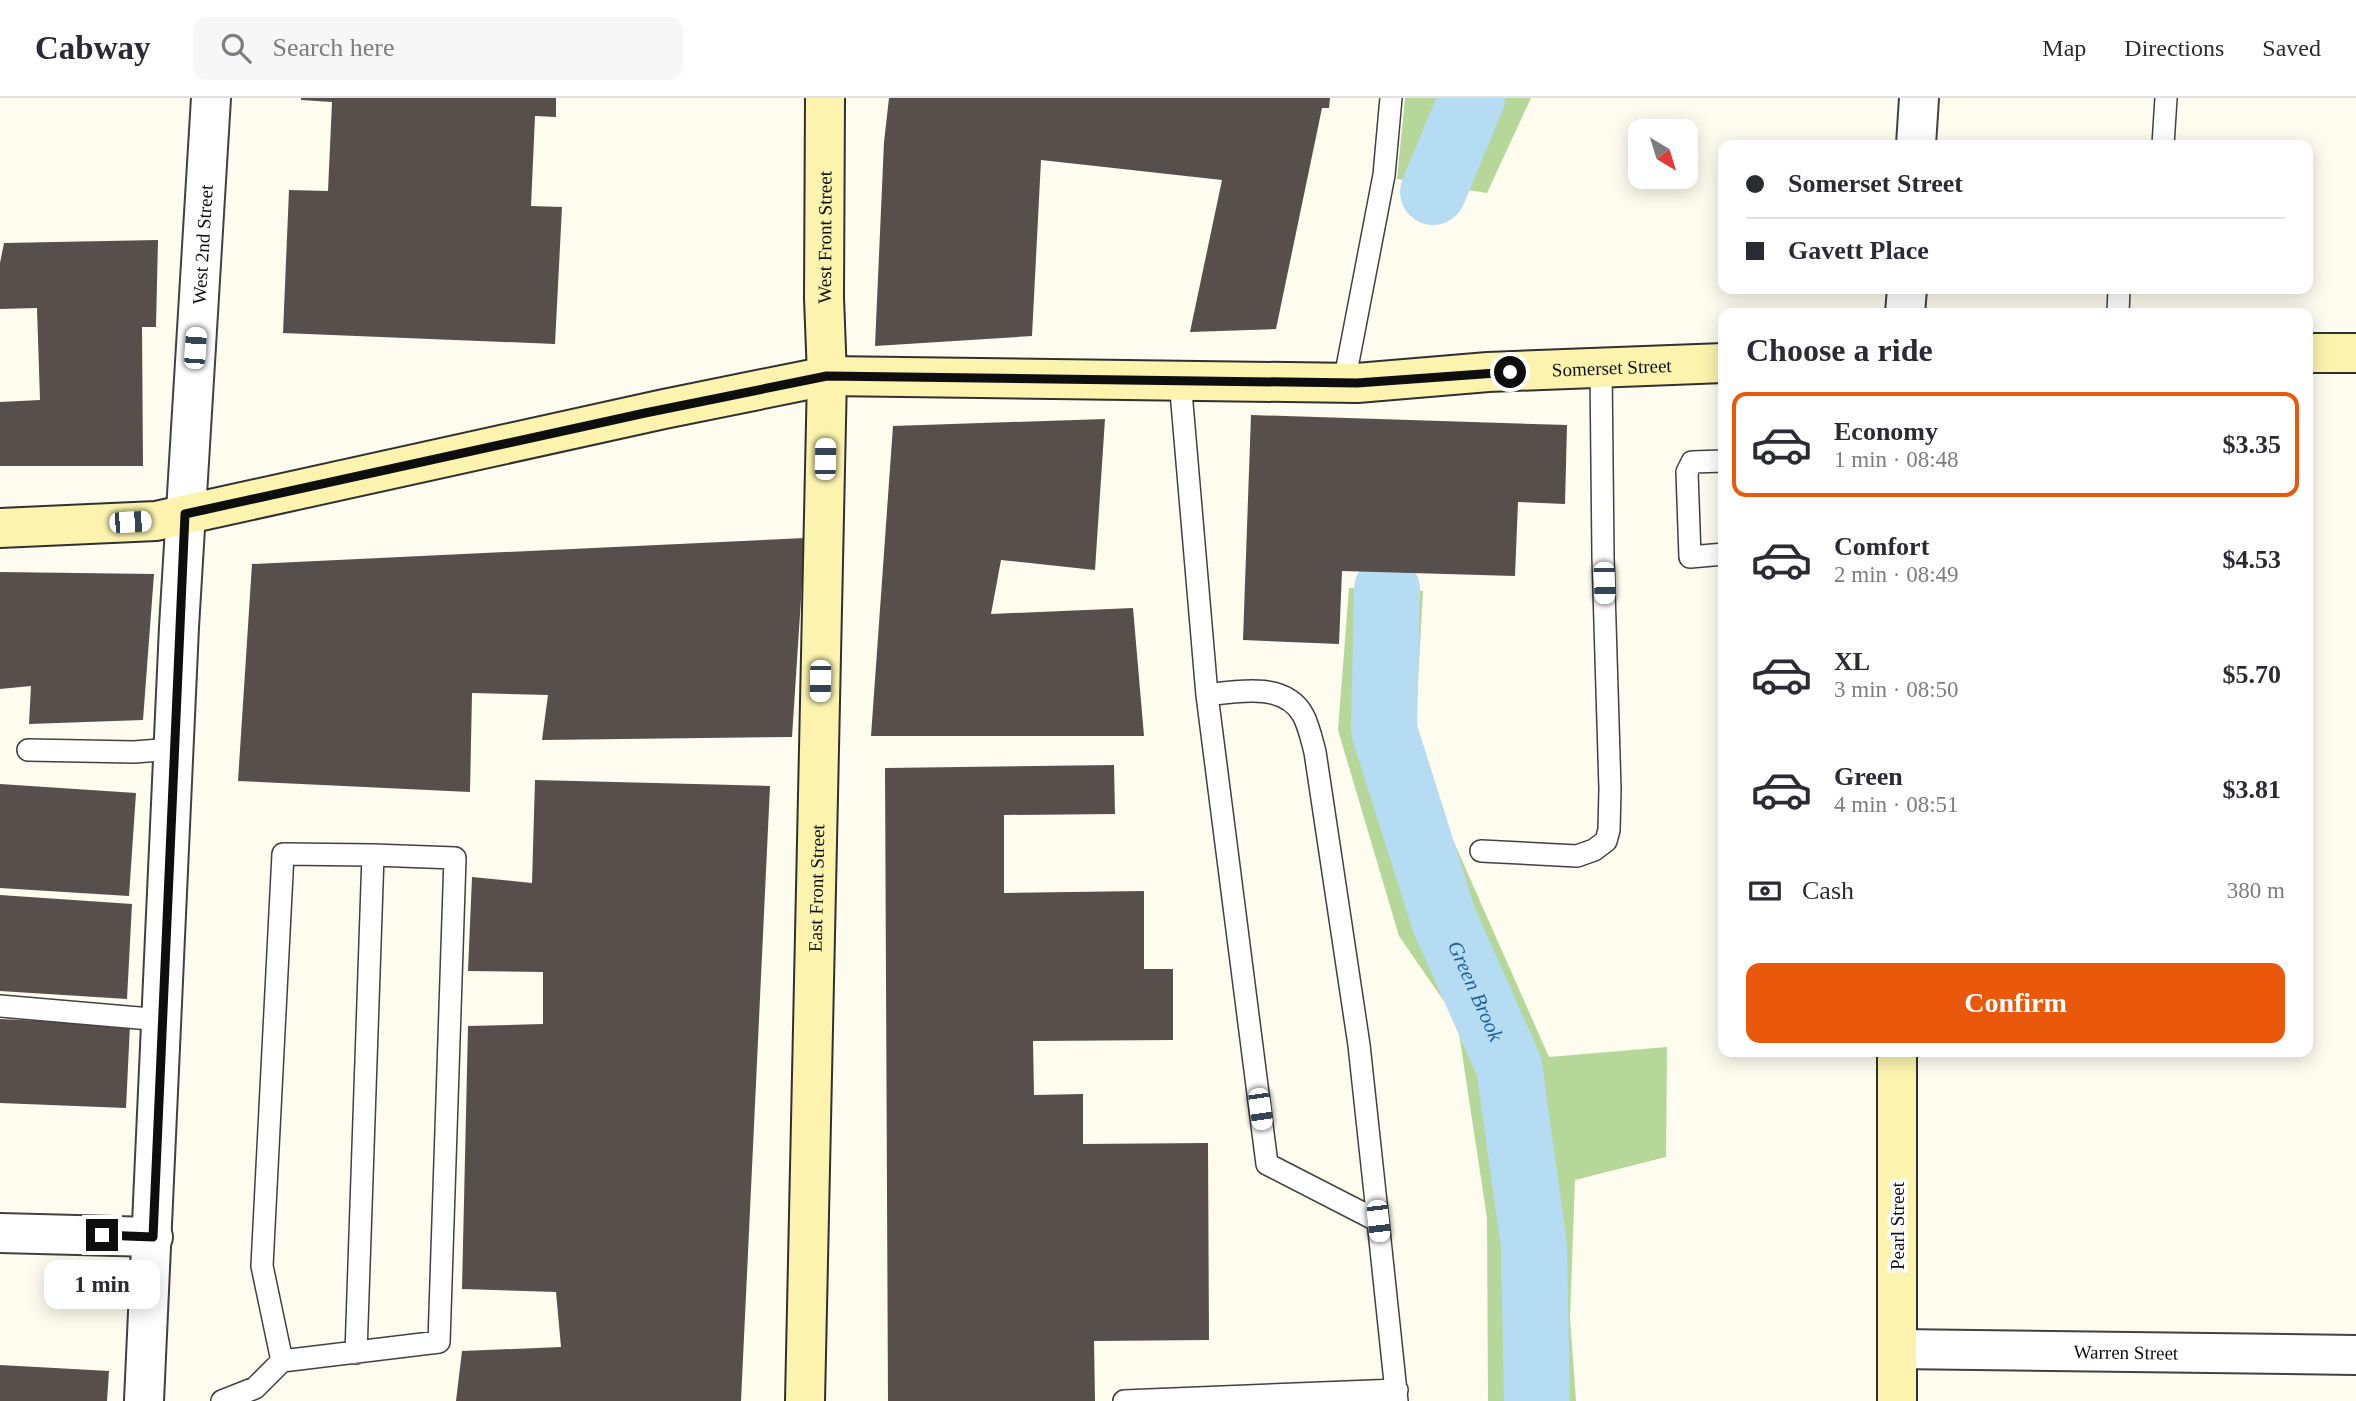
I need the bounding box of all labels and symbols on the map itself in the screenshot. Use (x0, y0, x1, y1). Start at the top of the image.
north arrow (1628, 119, 1698, 189)
street label: West Front Street (814, 170, 836, 304)
street label: West 2nd Street (189, 183, 217, 305)
car (184, 326, 207, 370)
street label: Somerset Street (1551, 355, 1673, 381)
route start (1494, 356, 1526, 388)
car (815, 438, 836, 480)
car (109, 510, 152, 534)
car (1593, 562, 1616, 604)
car (810, 660, 831, 702)
street label: East Front Street (805, 823, 828, 952)
water label: Green Brook (1443, 937, 1509, 1046)
car (1247, 1087, 1274, 1131)
street label: Pearl Street (1887, 1181, 1908, 1270)
car (1366, 1199, 1391, 1243)
route end (86, 1219, 118, 1251)
callout: 1 min (44, 1260, 160, 1308)
street label: Warren Street (2074, 1341, 2179, 1364)

